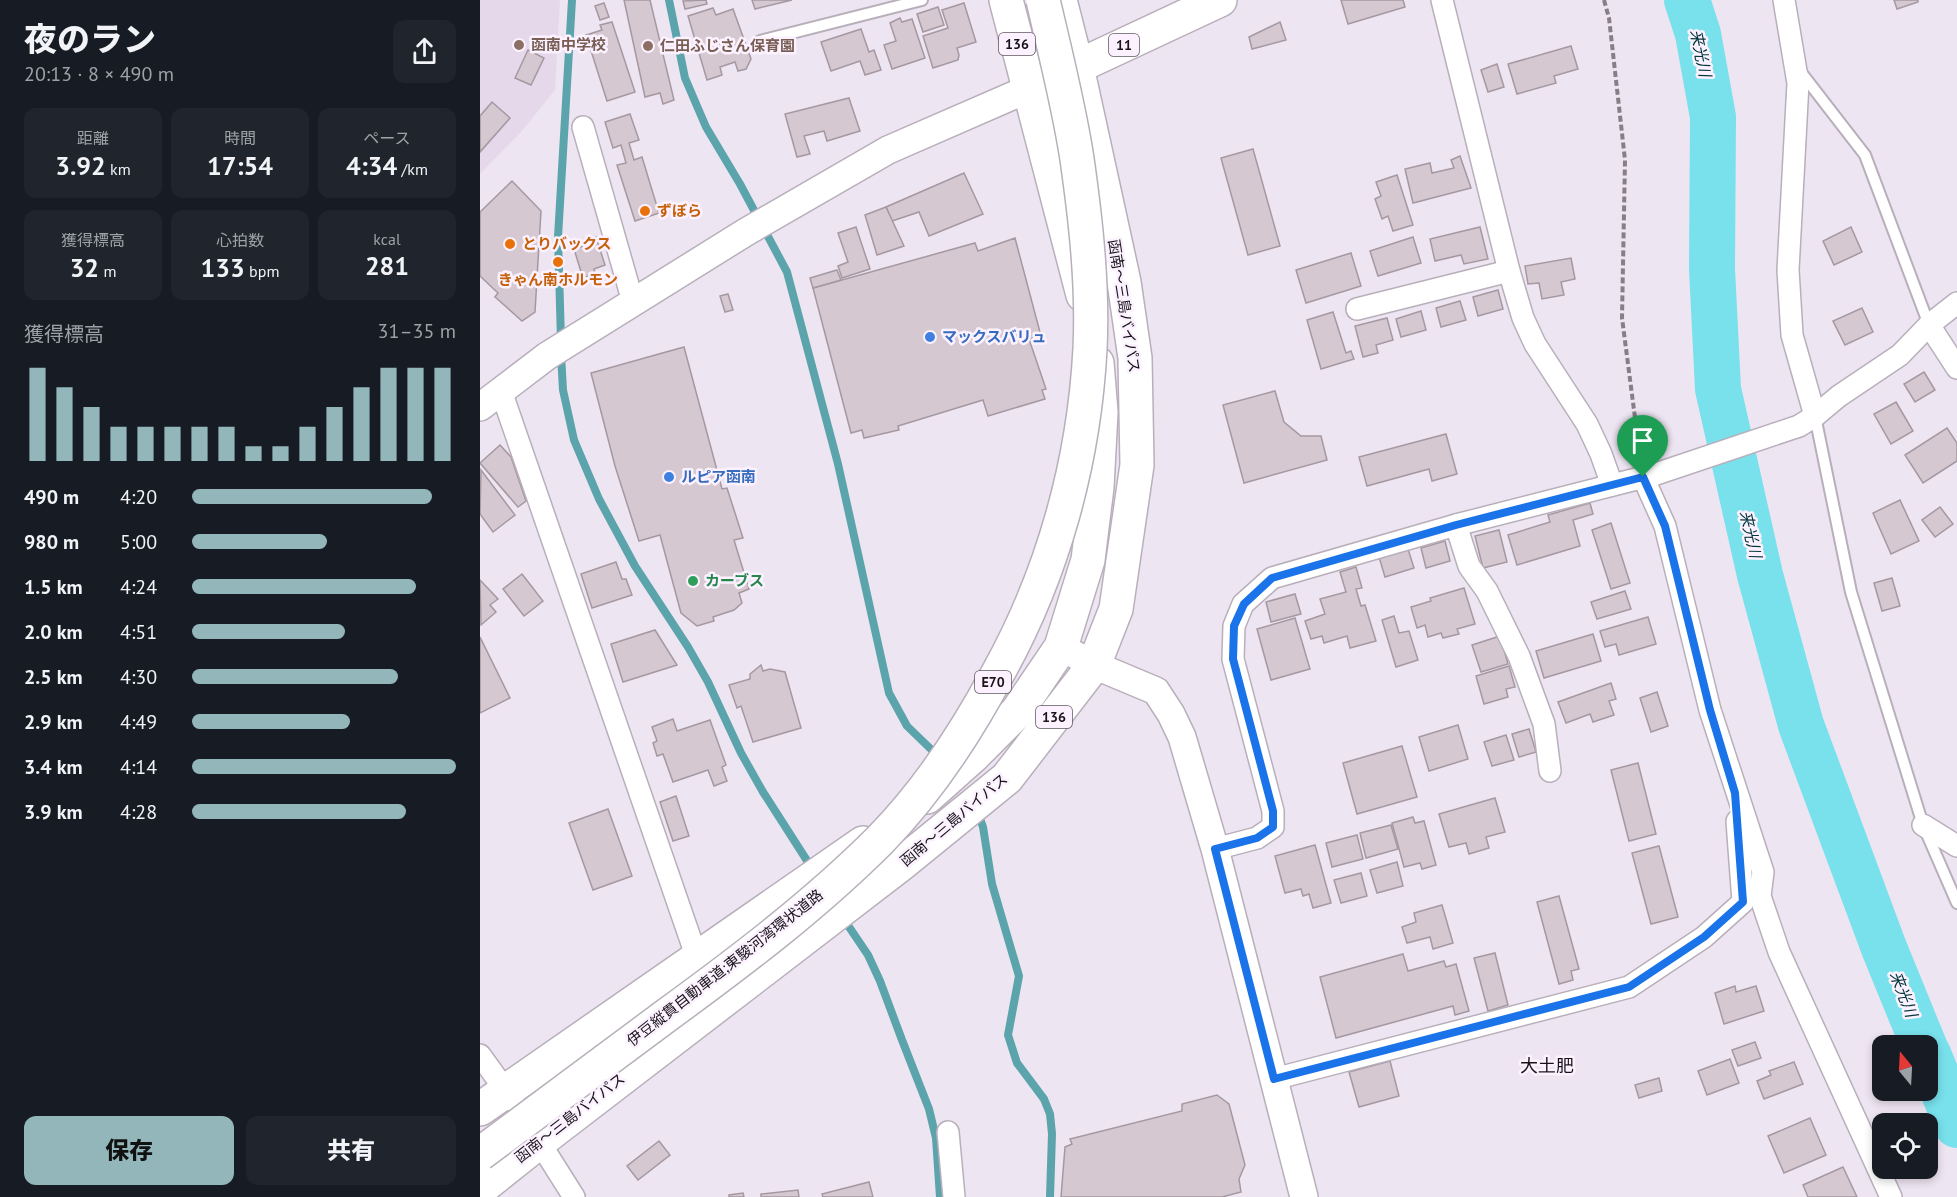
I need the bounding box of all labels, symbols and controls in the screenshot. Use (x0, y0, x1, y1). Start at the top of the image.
text: 夜のラン (24, 17, 156, 60)
button: share (393, 20, 456, 83)
water label: 来光川 (1686, 27, 1716, 81)
road number: 136 (999, 33, 1035, 55)
road number: 11 (1109, 34, 1139, 56)
place label: 函南中学校 (531, 35, 606, 54)
place label: 仁田ふじさん保育園 (660, 36, 795, 55)
marker: 函南中学校 (512, 38, 526, 52)
marker: 仁田ふじさん保育園 (641, 39, 655, 53)
text: 20:13 · 8 × 490 m (24, 61, 174, 87)
text: 距離 (77, 128, 109, 148)
text: 時間 (224, 128, 256, 148)
text: ペース (363, 128, 411, 148)
text: 3.92 (55, 149, 106, 182)
text: 17:54 (207, 149, 273, 182)
text: 4:34 (346, 149, 397, 182)
text: km (106, 159, 131, 179)
text: /km (397, 159, 428, 179)
place label: ずぼら (657, 201, 702, 220)
marker: ずぼら (638, 204, 652, 218)
text: kcal (373, 229, 401, 249)
text: 獲得標高 (61, 230, 125, 250)
text: 心拍数 (216, 230, 264, 250)
place label: とりバックス (522, 234, 612, 253)
marker: とりバックス (503, 237, 517, 251)
street label: 函南～三島バイパス (1105, 238, 1144, 374)
text: 281 (365, 249, 409, 282)
text: 32 (70, 251, 99, 284)
text: 133 (201, 251, 245, 284)
marker: きゃん南ホルモン (551, 255, 565, 269)
text: m (99, 261, 116, 281)
text: bpm (245, 261, 279, 281)
place label: きゃん南ホルモン (498, 270, 618, 289)
text: 31–35 m (378, 318, 456, 344)
text: 獲得標高 (24, 321, 104, 347)
place label: マックスバリュ (942, 327, 1047, 346)
marker: マックスバリュ (923, 330, 937, 344)
pin (1617, 415, 1668, 477)
icon: arrive (1626, 424, 1659, 457)
place label: ルピア函南 (681, 467, 756, 486)
marker: ルピア函南 (662, 470, 676, 484)
text: 490 m (24, 484, 79, 510)
text: 4:20 (120, 484, 157, 510)
water label: 来光川 (1736, 508, 1767, 562)
text: 980 m (24, 529, 79, 555)
text: 5:00 (120, 529, 157, 555)
place label: カーブス (705, 571, 764, 590)
text: 1.5 km (24, 574, 83, 600)
text: 4:24 (120, 574, 157, 600)
marker: カーブス (686, 574, 700, 588)
text: 2.0 km (24, 619, 83, 645)
text: 4:51 (120, 619, 157, 645)
text: 2.5 km (24, 664, 83, 690)
text: 4:30 (120, 664, 157, 690)
road number: E70 (975, 671, 1011, 693)
road number: 136 (1036, 706, 1072, 728)
text: 2.9 km (24, 709, 83, 735)
text: 4:49 (120, 709, 157, 735)
text: 3.4 km (24, 754, 83, 780)
text: 4:14 (120, 754, 157, 780)
street label: 函南～三島バイパス (896, 769, 1011, 870)
text: 3.9 km (24, 799, 83, 825)
text: 4:28 (120, 799, 157, 825)
street label: 伊豆縦貫自動車道;東駿河湾環状道路 (623, 885, 827, 1050)
water label: 来光川 (1886, 968, 1923, 1022)
north arrow (1872, 1035, 1938, 1101)
map controls (1872, 1035, 1938, 1179)
district label: 大土肥 (1520, 1054, 1574, 1077)
street label: 函南～三島バイパス (511, 1069, 629, 1167)
button: locate (1872, 1113, 1938, 1179)
button: 保存 (24, 1116, 234, 1185)
button: 共有 (246, 1116, 456, 1185)

